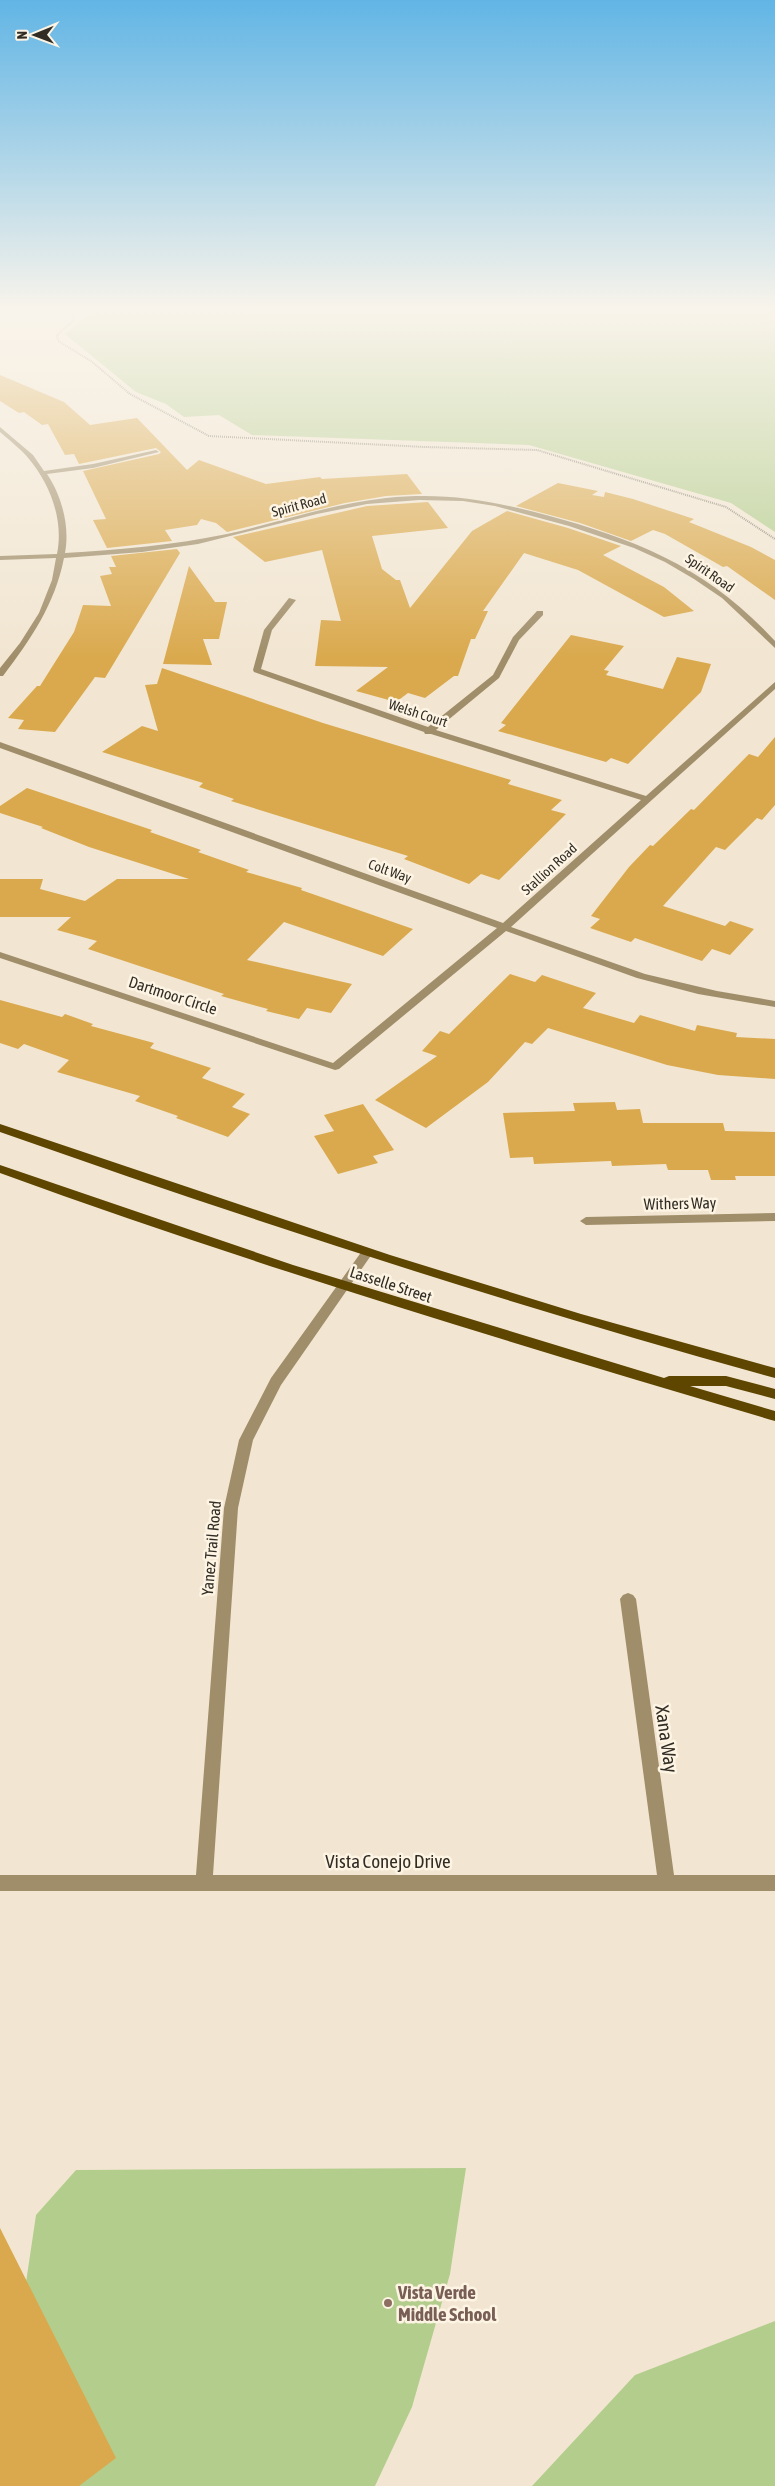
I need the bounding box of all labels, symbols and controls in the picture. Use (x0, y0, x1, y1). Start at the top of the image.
north arrow (10, 10, 60, 60)
text: N (14, 31, 30, 39)
street label: Spirit Road (270, 490, 328, 520)
street label: Spirit Road (683, 550, 737, 596)
street label: Welsh Court (386, 696, 450, 730)
street label: Stallion Road (518, 840, 580, 898)
street label: Colt Way (366, 856, 414, 886)
street label: Dartmoor Circle (127, 972, 219, 1018)
street label: Withers Way (644, 1193, 717, 1214)
street label: Lasselle Street (348, 1262, 435, 1306)
street label: Yanez Trail Road (198, 1500, 224, 1596)
street label: Xana Way (651, 1704, 683, 1774)
street label: Vista Conejo Drive (325, 1850, 451, 1872)
place label: Vista Verde Middle School (397, 2281, 497, 2325)
marker: Vista Verde Middle School (382, 2297, 394, 2309)

